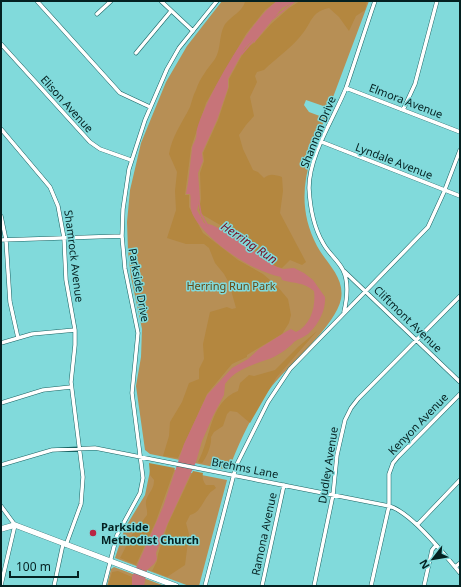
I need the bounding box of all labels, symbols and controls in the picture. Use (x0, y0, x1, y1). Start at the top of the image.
street label: Elison Avenue (38, 72, 97, 135)
street label: Elmora Avenue (367, 80, 445, 121)
street label: Shannon Drive (296, 94, 339, 170)
street label: Lyndale Avenue (353, 139, 435, 182)
street label: Shamrock Avenue (61, 209, 88, 303)
water label: Herring Run (218, 217, 281, 268)
street label: Parkside Drive (126, 247, 153, 323)
park label: Herring Run Park (186, 278, 276, 293)
street label: Cliftmont Avenue (371, 282, 446, 355)
street label: Kenyon Avenue (384, 390, 451, 458)
street label: Dudley Avenue (314, 425, 341, 504)
street label: Brehms Lane (210, 454, 280, 481)
street label: Ramona Avenue (247, 491, 280, 577)
place label: Parkside Methodist Church (101, 519, 199, 547)
marker: Parkside Methodist Church (88, 528, 98, 538)
north arrow (413, 539, 453, 579)
scale bar (10, 553, 78, 579)
text: N (415, 557, 433, 572)
text: 100 m (16, 558, 51, 575)

